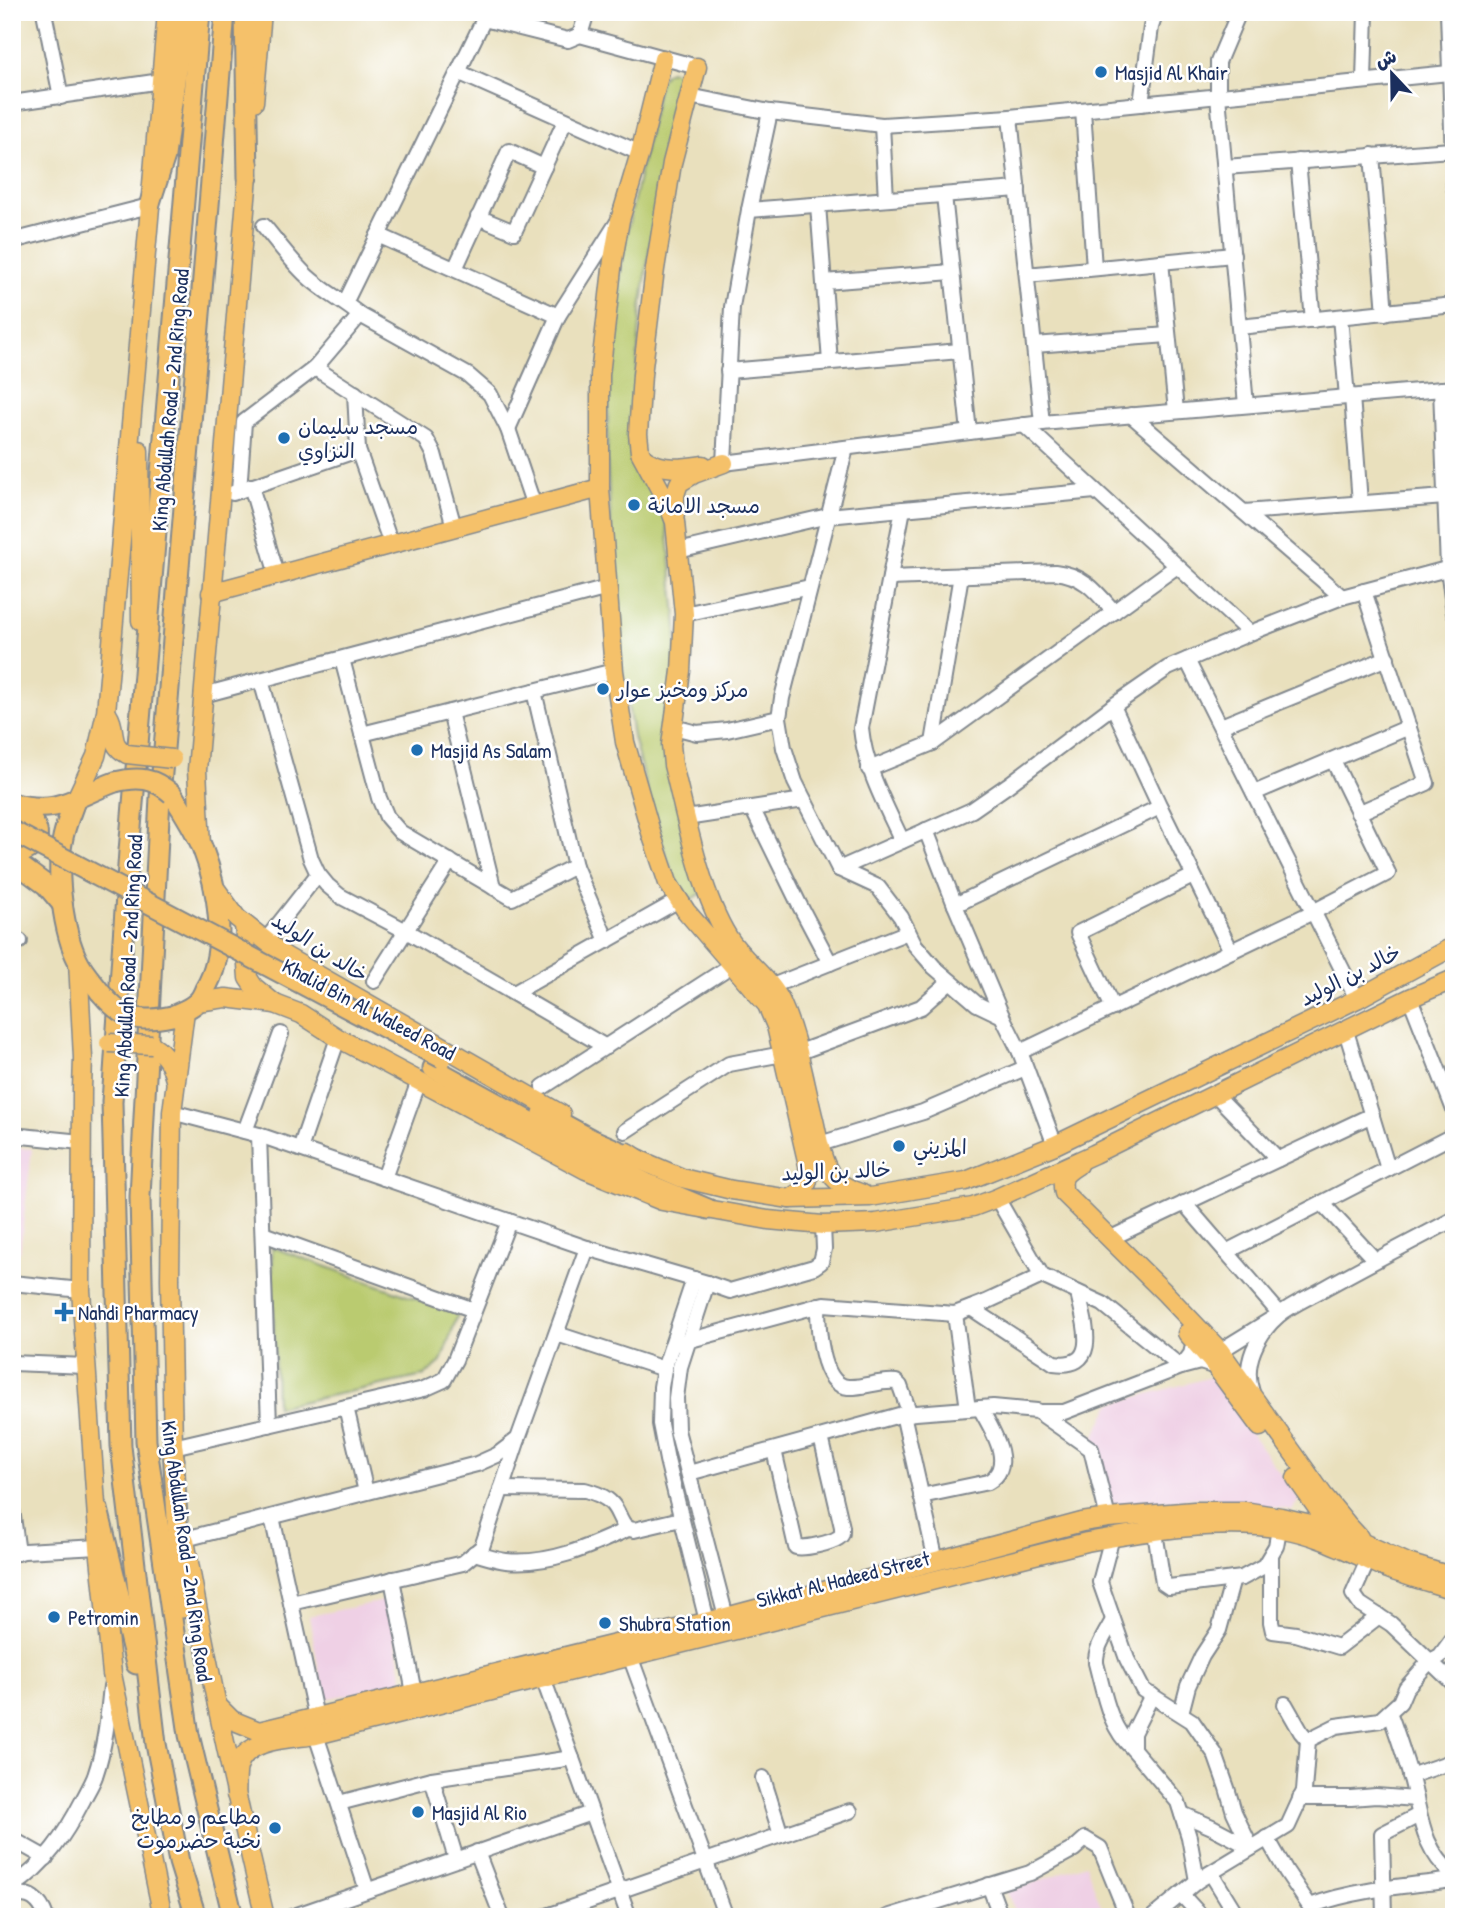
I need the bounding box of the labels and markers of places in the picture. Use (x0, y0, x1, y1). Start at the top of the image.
place label: Masjid Al Khair (1115, 58, 1228, 87)
marker: Masjid Al Khair (1093, 64, 1109, 80)
place label: مسجد سليمان النزاوي (298, 412, 418, 466)
marker: مسجد سليمان النزاوي (276, 430, 292, 446)
place label: مسجد الامانة (648, 491, 760, 520)
marker: مسجد الامانة (626, 497, 642, 513)
place label: مركز ومخبز عوار (615, 675, 749, 704)
marker: مركز ومخبز عوار (595, 681, 611, 697)
place label: Masjid As Salam (431, 736, 552, 765)
marker: Masjid As Salam (409, 742, 425, 758)
place label: المزيني (913, 1132, 967, 1166)
marker: المزيني (891, 1138, 907, 1154)
place label: Nahdi Pharmacy (78, 1298, 199, 1327)
marker: Nahdi Pharmacy (56, 1304, 72, 1320)
place label: Petromin (68, 1603, 139, 1632)
marker: Petromin (46, 1609, 62, 1625)
place label: Shubra Station (619, 1609, 731, 1638)
marker: Shubra Station (597, 1615, 613, 1631)
place label: Masjid Al Rio (432, 1798, 527, 1827)
place label: مطاعم و مطابخ نخبة حضرموت (131, 1802, 261, 1855)
marker: Masjid Al Rio (410, 1804, 426, 1820)
marker: مطاعم و مطابخ نخبة حضرموت (267, 1820, 283, 1836)

